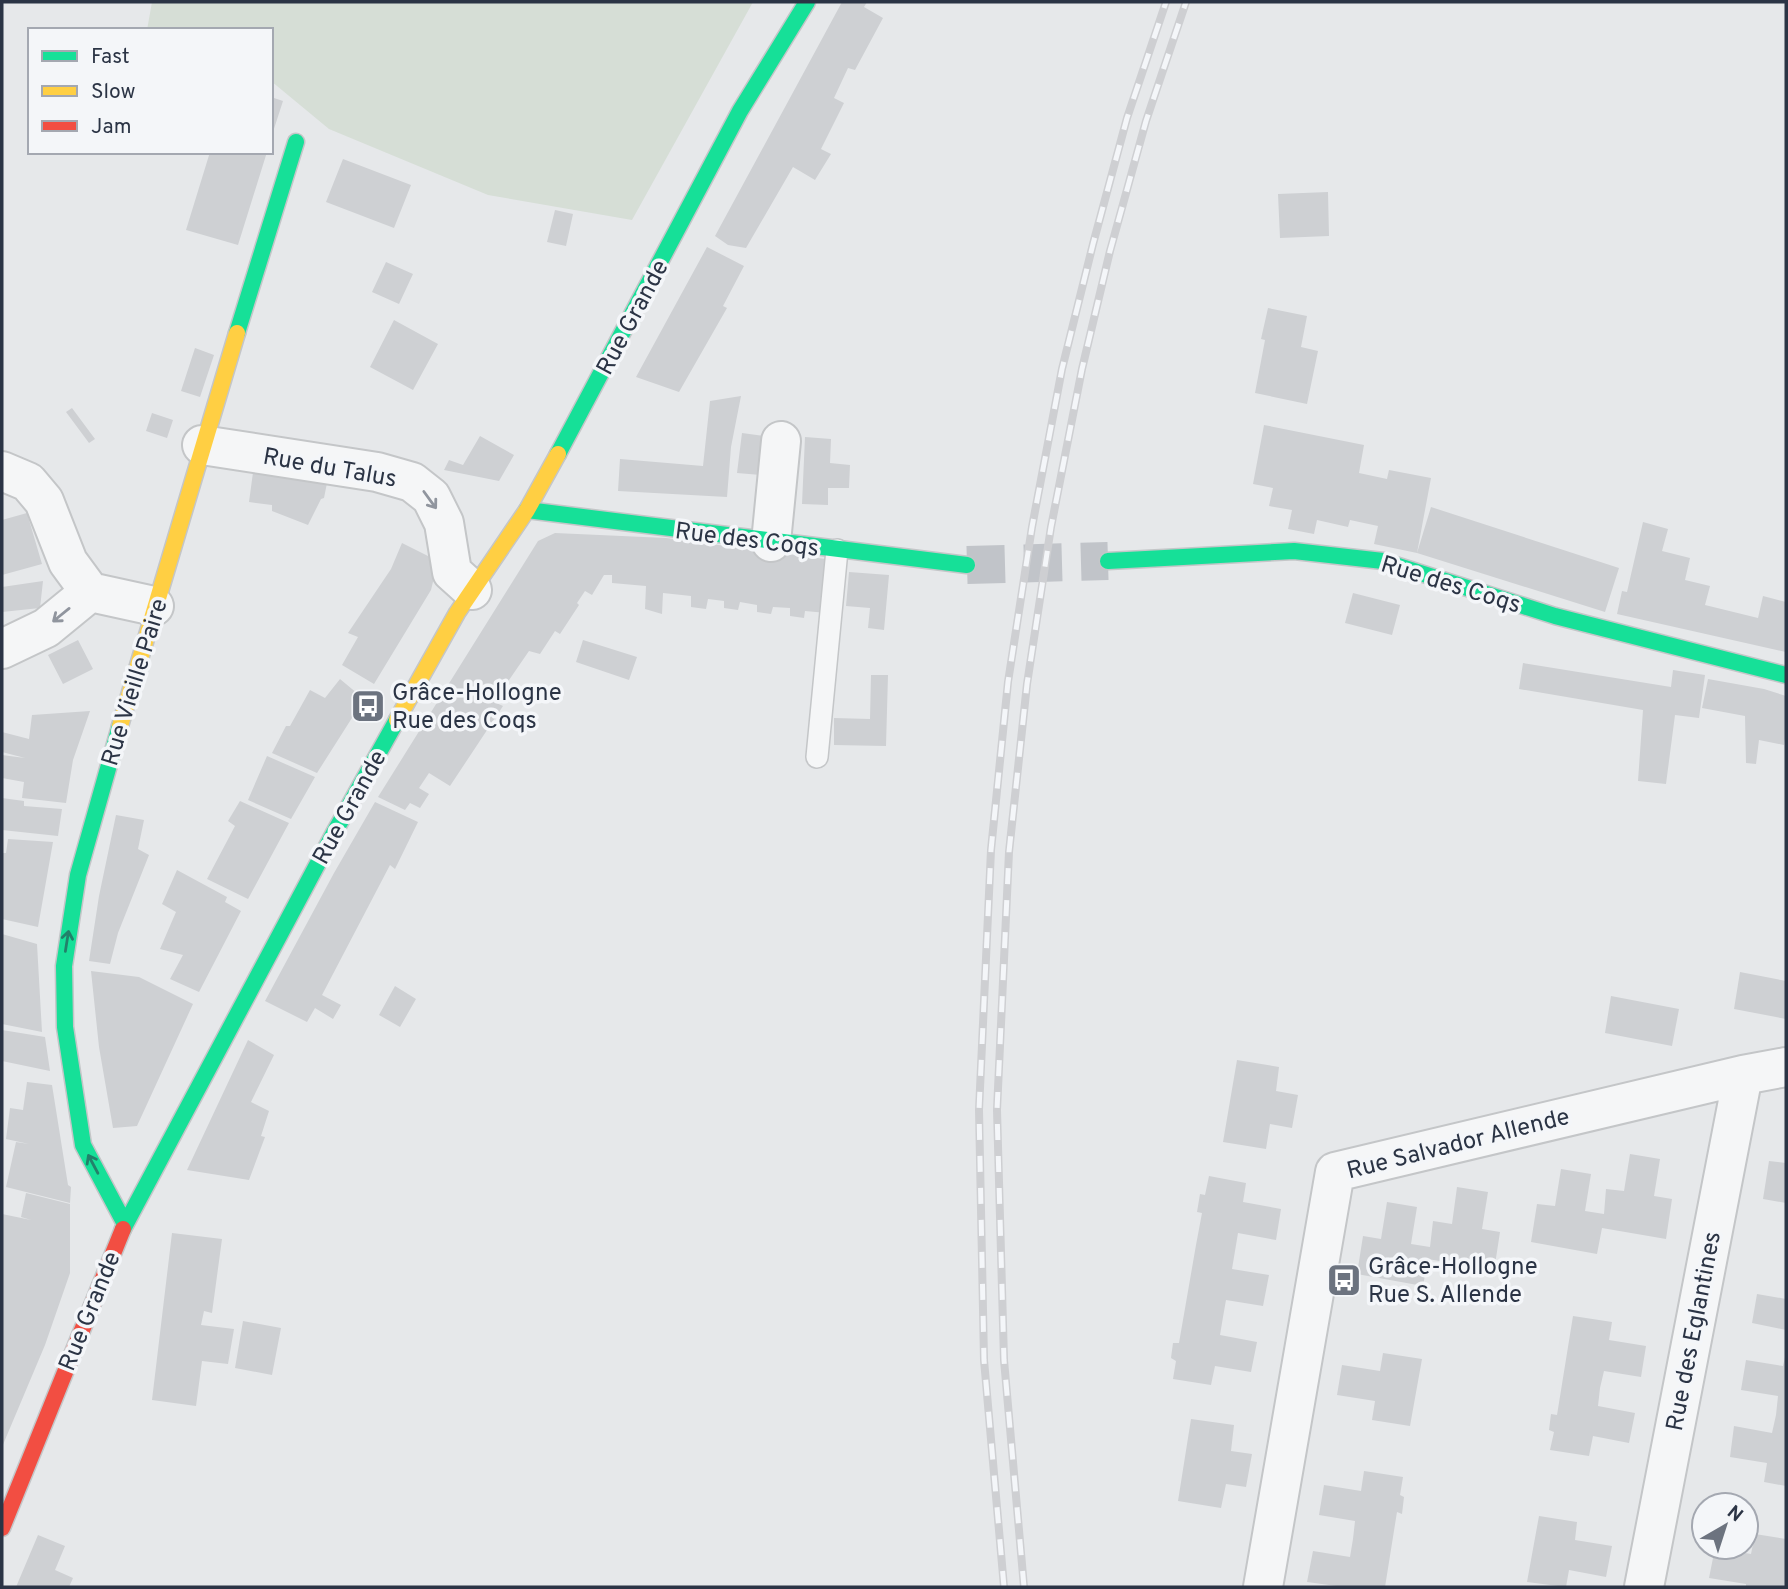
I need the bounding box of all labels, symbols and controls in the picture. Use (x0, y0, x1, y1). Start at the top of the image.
legend (28, 28, 273, 154)
text: Fast (91, 44, 130, 71)
text: Slow (91, 79, 136, 106)
text: Jam (91, 114, 132, 141)
street label: Rue Grande (591, 255, 677, 381)
street label: Rue du Talus (260, 442, 399, 495)
one-way arrow (423, 490, 437, 509)
street label: Rue des Coqs (673, 517, 820, 565)
street label: Rue des Coqs (1377, 550, 1524, 621)
street label: Rue Vieille Paire (96, 595, 176, 770)
one-way arrow (52, 608, 70, 623)
place label: Grâce-Hollogne Rue des Coqs (392, 679, 562, 737)
bus stop icon: Grâce-Hollogne Rue des Coqs (349, 687, 387, 725)
street label: Rue Grande (307, 746, 394, 870)
one-way arrow (61, 930, 74, 953)
street label: Rue Salvador Allende (1344, 1103, 1573, 1187)
one-way arrow (86, 1154, 99, 1175)
street label: Rue des Eglantines (1661, 1229, 1729, 1434)
street label: Rue Grande (53, 1248, 128, 1376)
place label: Grâce-Hollogne Rue S. Allende (1368, 1253, 1538, 1311)
bus stop icon: Grâce-Hollogne Rue S. Allende (1325, 1261, 1363, 1299)
north arrow (1690, 1491, 1760, 1561)
text: N (1722, 1501, 1747, 1528)

